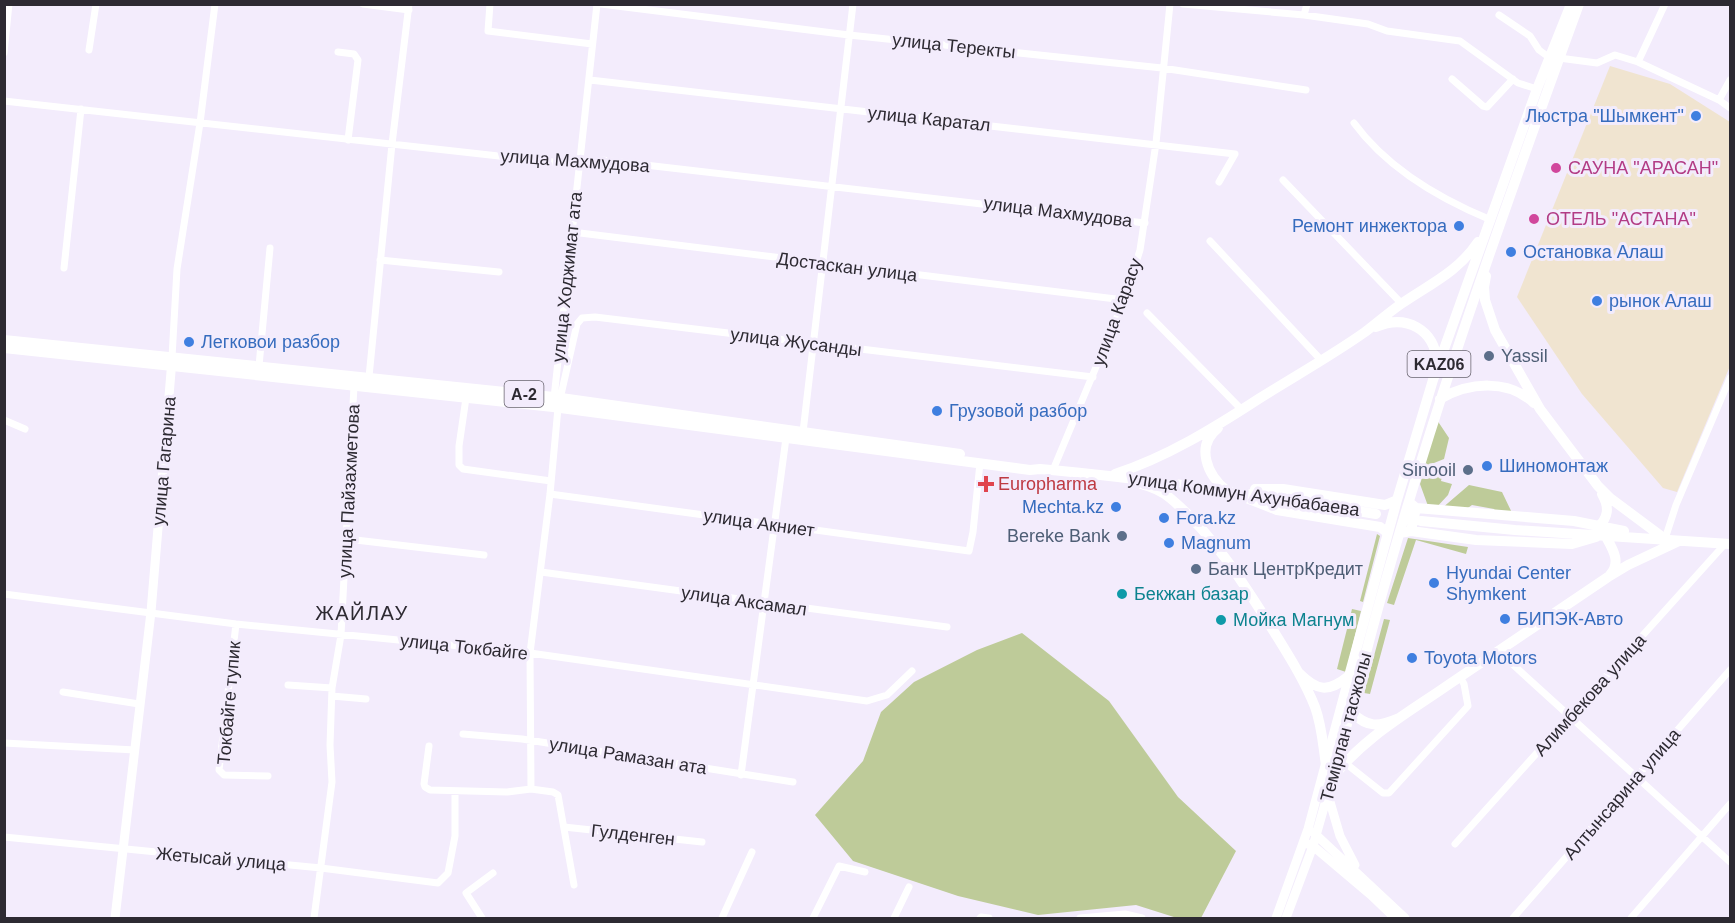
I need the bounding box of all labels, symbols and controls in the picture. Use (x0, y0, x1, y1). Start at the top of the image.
street label: улица Теректы (891, 30, 1017, 62)
street label: улица Каратал (867, 103, 991, 135)
place label: Люстра "Шымкент" (1526, 106, 1684, 126)
marker: Люстра "Шымкент" (1689, 109, 1703, 123)
street label: улица Махмудова (500, 146, 651, 176)
place label: САУНА "АРАСАН" (1568, 158, 1718, 178)
marker: САУНА "АРАСАН" (1549, 161, 1563, 175)
street label: улица Ходжимат ата (548, 190, 586, 363)
street label: улица Махмудова (983, 193, 1134, 231)
place label: ОТЕЛЬ "АСТАНА" (1546, 209, 1696, 229)
marker: ОТЕЛЬ "АСТАНА" (1527, 212, 1541, 226)
place label: Ремонт инжектора (1292, 216, 1448, 236)
marker: Ремонт инжектора (1452, 219, 1466, 233)
place label: Остановка Алаш (1523, 242, 1664, 262)
marker: Остановка Алаш (1504, 245, 1518, 259)
street label: Достаскан улица (776, 248, 919, 286)
street label: улица Карасу (1088, 255, 1146, 369)
place label: рынок Алаш (1609, 291, 1712, 311)
marker: рынок Алаш (1590, 294, 1604, 308)
street label: улица Жусанды (729, 324, 863, 360)
place label: Легковои разбор (201, 332, 340, 352)
marker: Легковои разбор (182, 335, 196, 349)
place label: Yassil (1501, 346, 1548, 366)
marker: Yassil (1482, 349, 1496, 363)
road number: KАZ06 (1408, 351, 1470, 377)
road number: A-2 (504, 381, 544, 407)
street label: улица Гагарина (148, 395, 180, 526)
place label: Грузовой разбор (949, 401, 1087, 421)
street label: улица Пайзахметова (334, 403, 364, 578)
marker: Грузовой разбор (930, 404, 944, 418)
place label: Шиномонтаж (1499, 456, 1608, 476)
marker: Шиномонтаж (1480, 459, 1494, 473)
place label: Sinooil (1402, 460, 1456, 480)
marker: Sinooil (1461, 463, 1475, 477)
street label: улица Коммун Ахунбабаева (1127, 468, 1362, 520)
place label: Europharma (998, 474, 1098, 494)
marker: Europharma (979, 477, 993, 491)
place label: Mechta.kz (1022, 497, 1104, 517)
marker: Mechta.kz (1109, 500, 1123, 514)
street label: улица Акниет (702, 505, 816, 541)
place label: Fora.kz (1176, 508, 1236, 528)
marker: Fora.kz (1157, 511, 1171, 525)
place label: Bereke Bank (1007, 526, 1111, 546)
marker: Bereke Bank (1115, 529, 1129, 543)
place label: Magnum (1181, 533, 1251, 553)
marker: Magnum (1162, 536, 1176, 550)
place label: Банк ЦентрКредит (1208, 559, 1363, 579)
marker: Банк ЦентрКредит (1189, 562, 1203, 576)
place label: Hyundai Center Shymkent (1446, 563, 1571, 604)
marker: Hyundai Center Shymkent (1427, 576, 1441, 590)
street label: улица Аксамал (680, 582, 808, 620)
place label: Бекжан базар (1134, 584, 1249, 604)
marker: Бекжан базар (1115, 587, 1129, 601)
district label: ЖАЙЛАУ (315, 601, 409, 624)
place label: БИПЭК-Авто (1517, 609, 1623, 629)
place label: Мойка Магнум (1233, 610, 1354, 630)
marker: БИПЭК-Авто (1498, 612, 1512, 626)
marker: Мойка Магнум (1214, 613, 1228, 627)
street label: Алимбекова улица (1530, 629, 1651, 760)
street label: улица Токбайге (399, 630, 529, 664)
street label: Токбайге тупик (214, 640, 244, 766)
place label: Toyota Motors (1424, 648, 1537, 668)
street label: Темірлан тасжолы (1316, 650, 1376, 804)
marker: Toyota Motors (1405, 651, 1419, 665)
street label: Алтынсарина улица (1560, 724, 1685, 864)
street label: улица Рамазан ата (548, 734, 709, 778)
street label: Гулденген (590, 821, 676, 849)
street label: Жетысай улица (155, 843, 288, 875)

